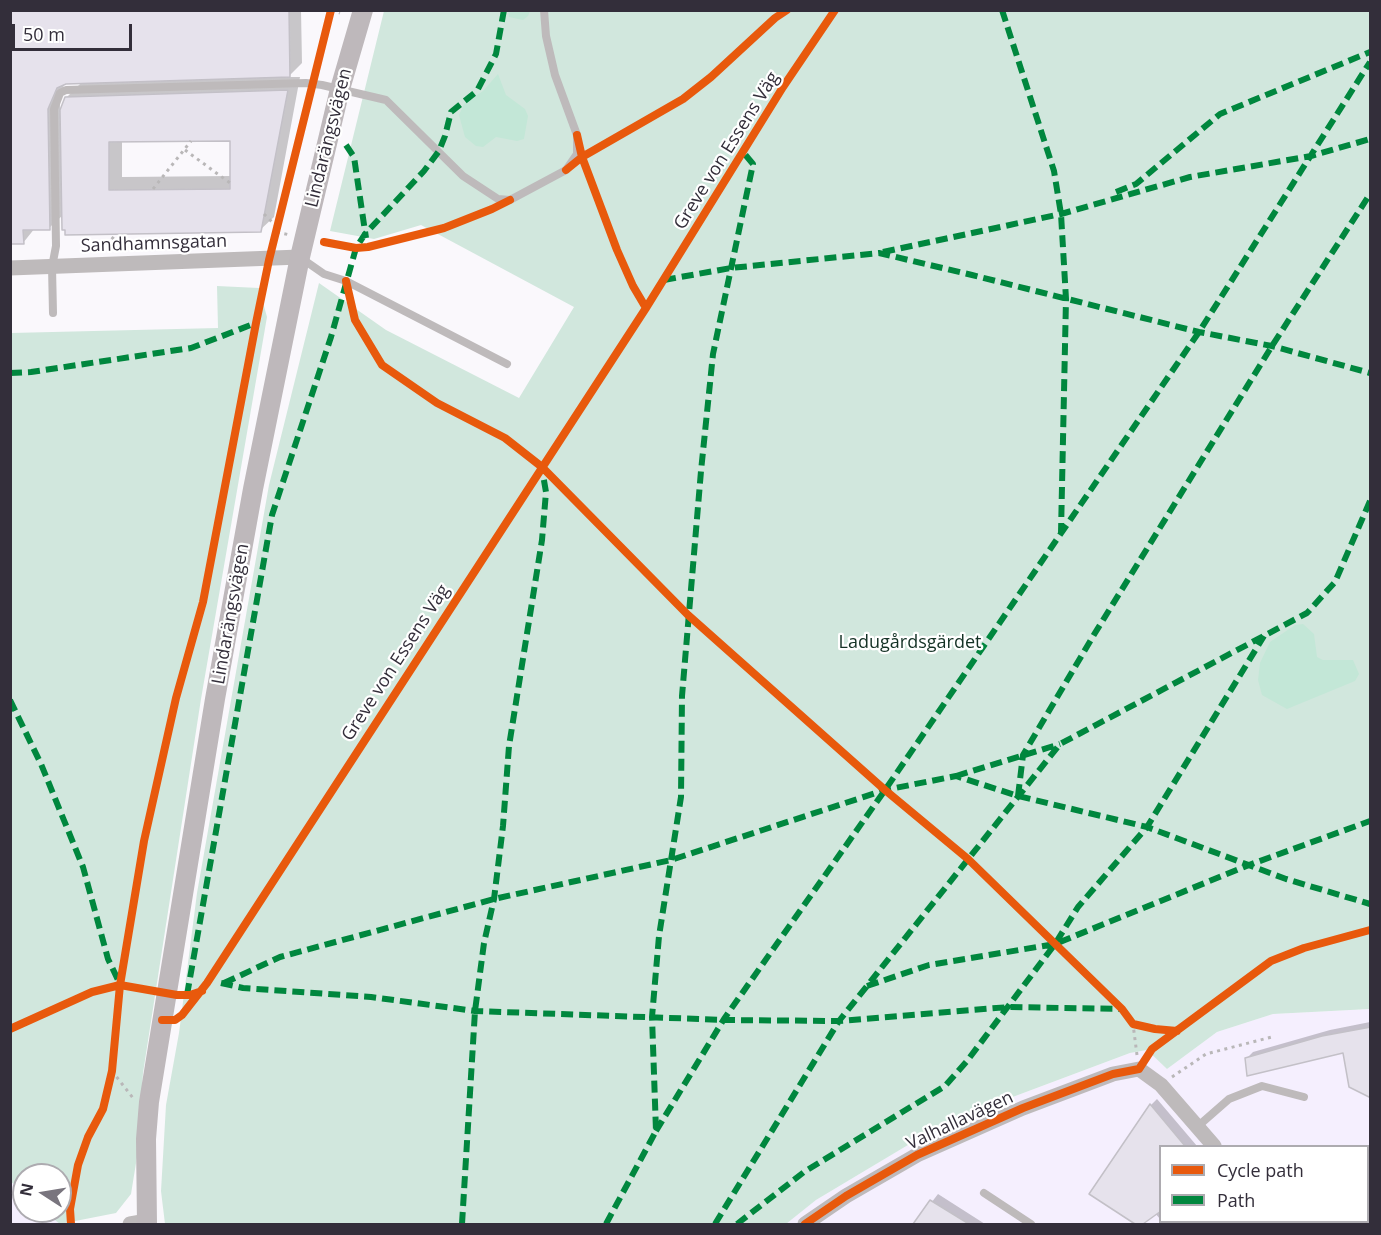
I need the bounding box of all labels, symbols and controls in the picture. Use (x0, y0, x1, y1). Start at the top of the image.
scale bar (15, 12, 135, 50)
text: 50 m (23, 22, 65, 46)
street label: Lindarängsvägen (301, 66, 357, 210)
street label: Greve von Essens Väg (670, 68, 784, 234)
street label: Sandhamnsgatan (80, 231, 228, 257)
street label: Lindarängsvägen (208, 542, 254, 686)
street label: Greve von Essens Väg (337, 581, 455, 745)
park label: Ladugårdsgärdet (839, 632, 981, 654)
street label: Valhallavägen (903, 1087, 1017, 1155)
legend (1159, 1145, 1369, 1223)
text: Cycle path (1217, 1158, 1304, 1182)
north arrow (12, 1163, 72, 1223)
text: N (14, 1181, 38, 1198)
text: Path (1217, 1188, 1255, 1212)

